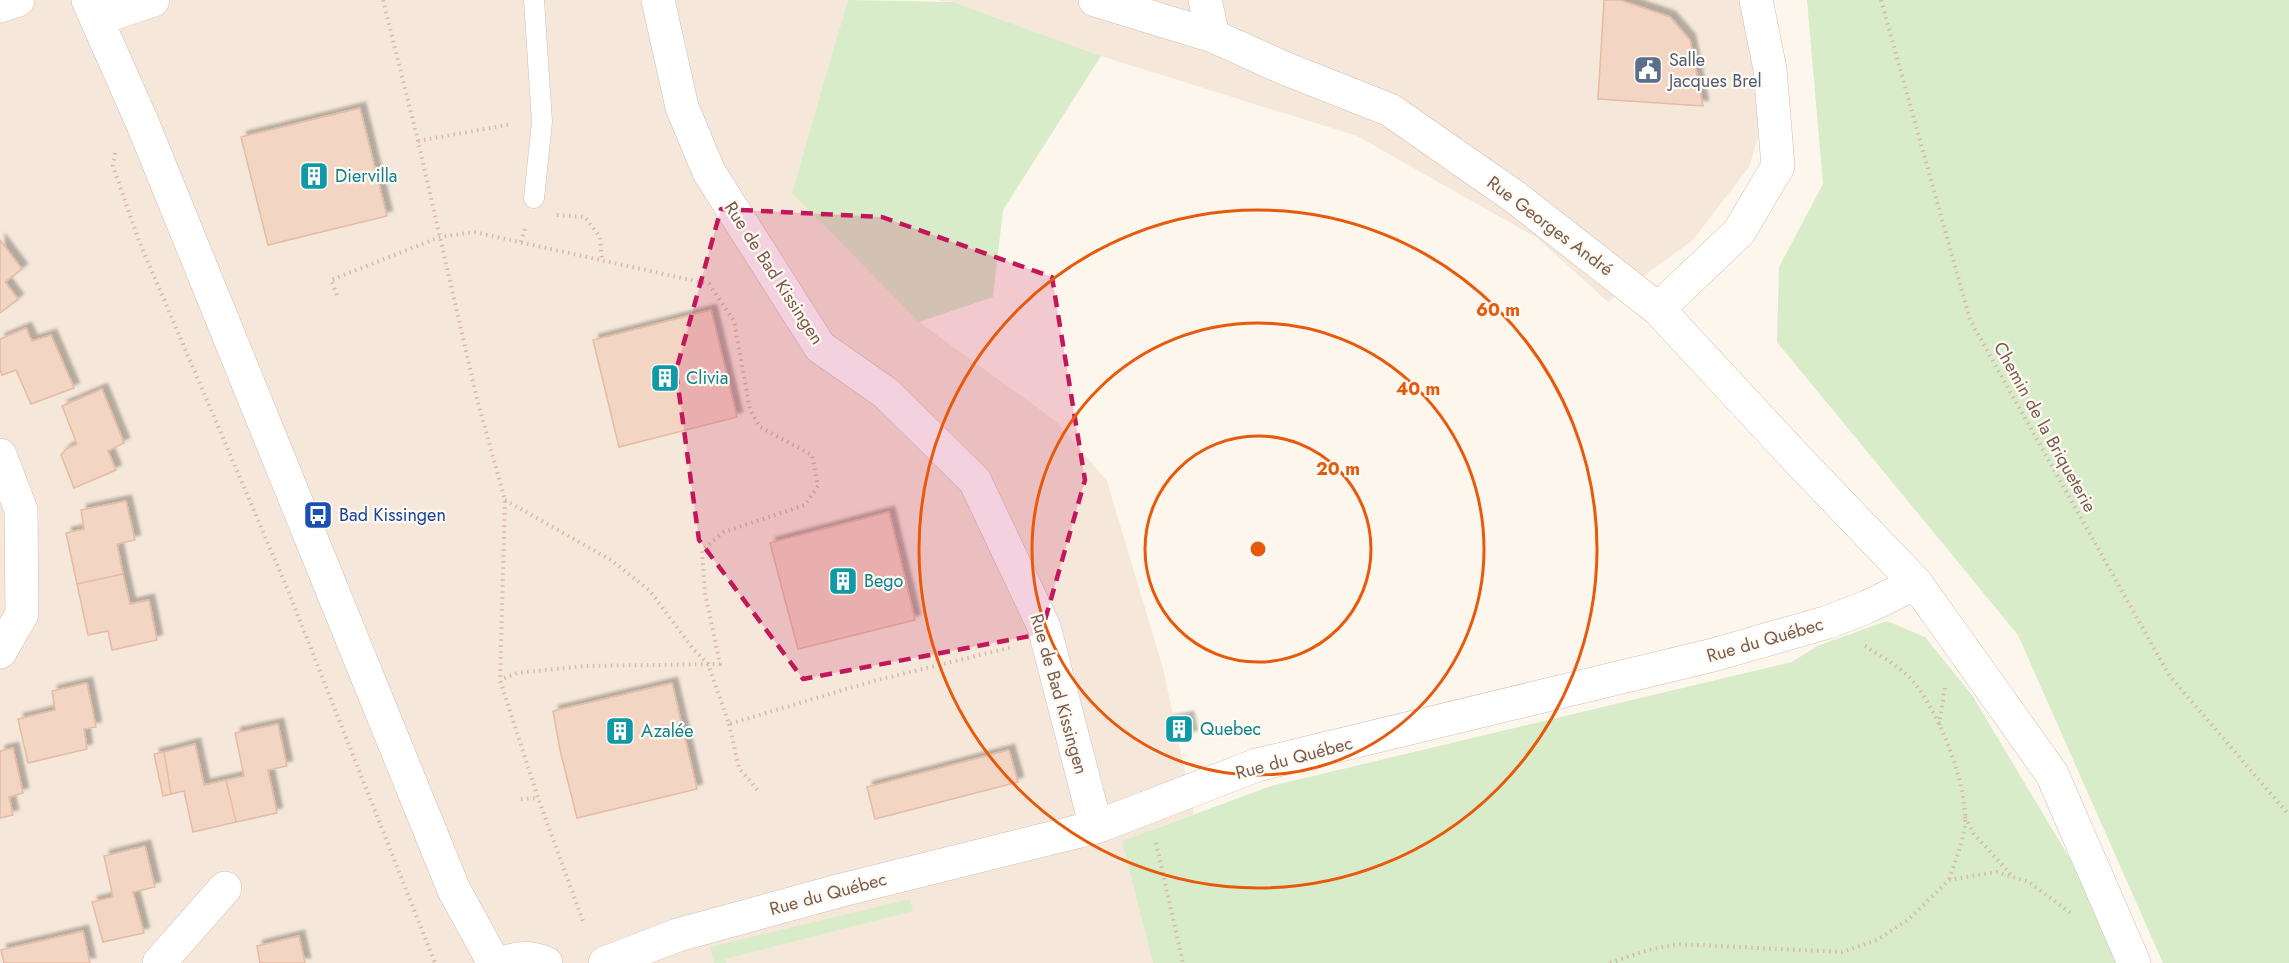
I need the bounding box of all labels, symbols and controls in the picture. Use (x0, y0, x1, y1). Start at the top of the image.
place label: Salle Jacques Brel (1667, 47, 1762, 94)
public building icon: Salle Jacques Brel (1632, 54, 1664, 86)
building icon: Diervilla (298, 160, 330, 192)
place label: Diervilla (335, 163, 397, 189)
street label: Rue Georges André (1481, 170, 1619, 282)
street label: Rue de Bad Kissingen (718, 196, 830, 350)
text: 60 m (1476, 297, 1520, 323)
street label: Chemin de la Briqueterie (1987, 337, 2103, 517)
building icon: Clivia (649, 362, 681, 394)
place label: Clivia (686, 365, 728, 391)
text: 40 m (1396, 376, 1440, 402)
text: 20 m (1316, 456, 1360, 482)
bus stop icon: Bad Kissingen (302, 499, 334, 531)
place label: Bad Kissingen (339, 502, 446, 528)
centre of rings (1248, 539, 1268, 559)
building icon: Bego (827, 565, 859, 597)
place label: Bego (864, 568, 904, 594)
street label: Rue de Bad Kissingen (1024, 611, 1094, 777)
street label: Rue du Québec (1704, 611, 1826, 669)
building icon: Quebec (1163, 713, 1195, 745)
building icon: Azalée (604, 715, 636, 747)
place label: Quebec (1200, 716, 1261, 742)
place label: Azalée (641, 718, 693, 744)
street label: Rue du Québec (1232, 730, 1356, 786)
street label: Rue du Québec (766, 866, 890, 922)

